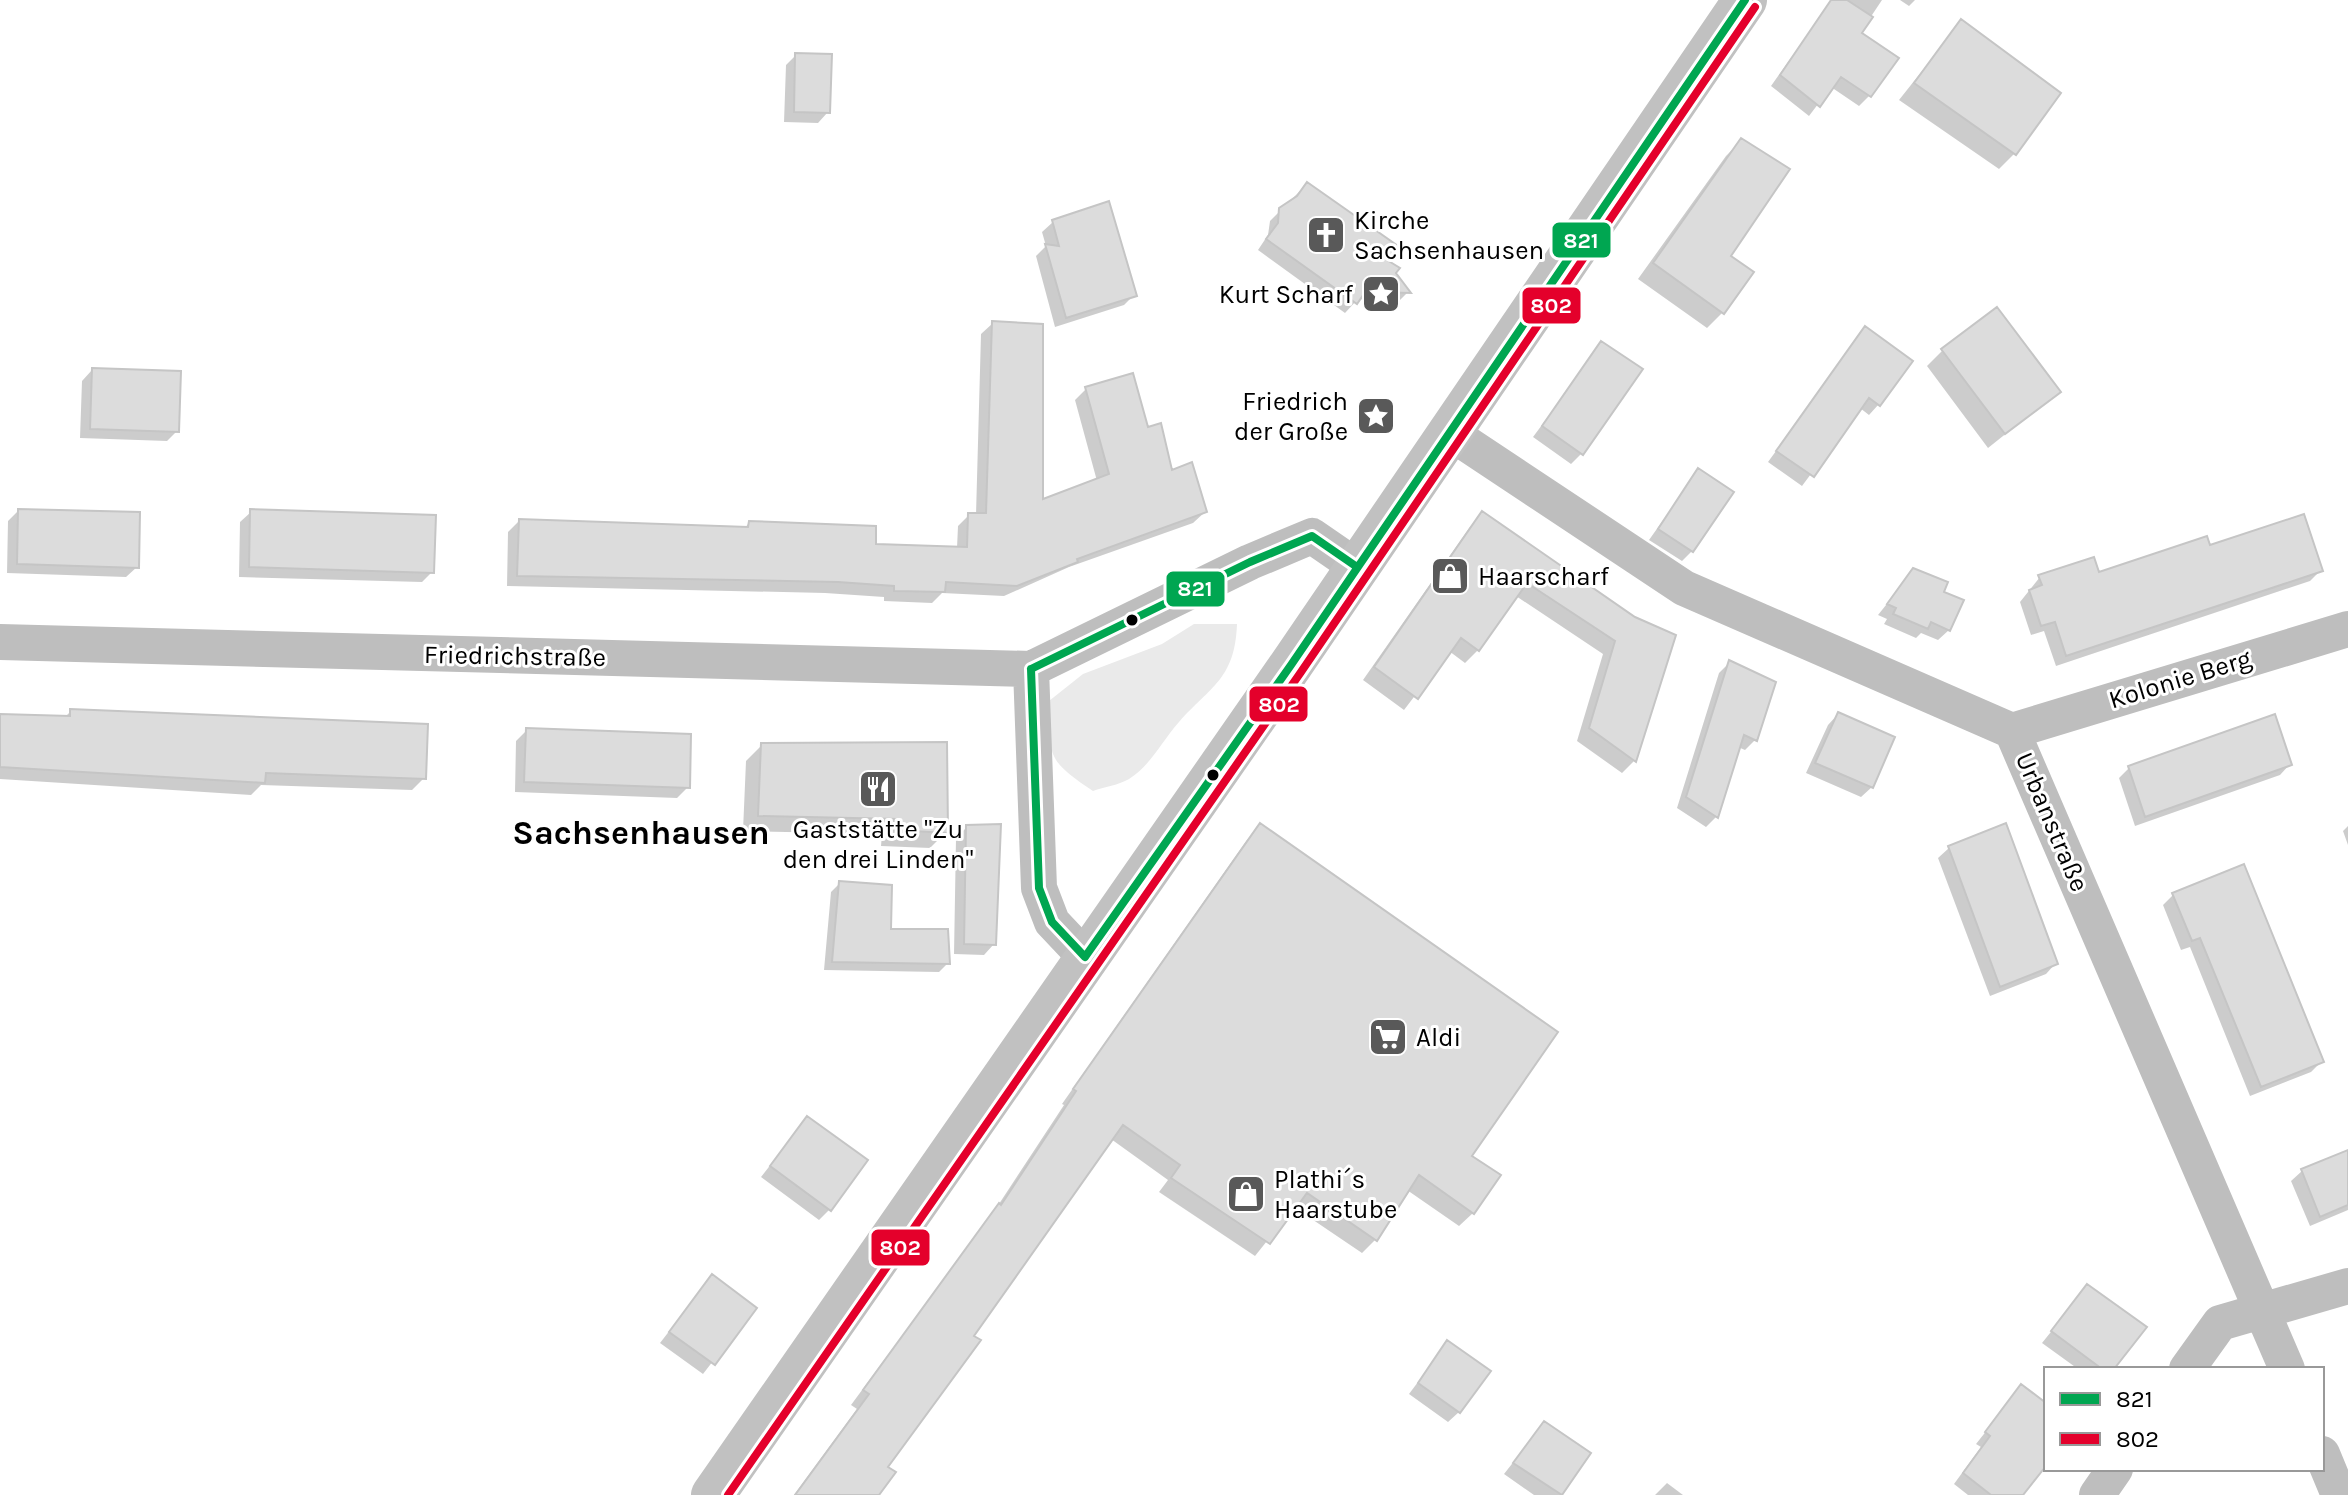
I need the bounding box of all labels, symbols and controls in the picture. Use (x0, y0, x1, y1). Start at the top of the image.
place label: Kirche Sachsenhausen (1354, 205, 1544, 266)
church icon: Kirche Sachsenhausen (1305, 214, 1347, 256)
line badge: 821 (1551, 221, 1612, 259)
text: 821 (1563, 228, 1599, 254)
place icon: Kurt Scharf (1360, 273, 1402, 315)
place label: Kurt Scharf (1219, 279, 1354, 310)
line badge: 802 (1521, 286, 1582, 325)
text: 802 (1530, 293, 1572, 319)
place label: Friedrich der Große (1234, 386, 1348, 447)
place icon: Friedrich der Große (1355, 395, 1397, 437)
shop icon: Haarscharf (1429, 555, 1471, 597)
place label: Haarscharf (1478, 561, 1610, 592)
line badge: 821 (1165, 570, 1226, 608)
text: 821 (1177, 576, 1213, 602)
unlabelled marker (1124, 612, 1140, 628)
street label: Friedrichstraße (424, 639, 606, 673)
street label: Kolonie Berg (2105, 643, 2255, 715)
line badge: 802 (1248, 685, 1309, 723)
text: 802 (1258, 692, 1300, 718)
street label: Urbanstraße (2009, 748, 2095, 896)
unlabelled marker (1205, 767, 1221, 783)
restaurant icon: Gaststätte "Zu den drei Linden" (857, 768, 899, 810)
district label: Sachsenhausen (512, 813, 770, 853)
place label: Gaststätte "Zu den drei Linden" (783, 814, 973, 875)
supermarket icon: Aldi (1367, 1016, 1409, 1058)
place label: Aldi (1416, 1022, 1461, 1053)
place label: Plathi´s Haarstube (1274, 1164, 1397, 1225)
shop icon: Plathi´s Haarstube (1225, 1173, 1267, 1215)
line badge: 802 (870, 1228, 931, 1267)
text: 802 (879, 1235, 921, 1261)
legend (2044, 1367, 2324, 1471)
text: 821 (2116, 1385, 2153, 1413)
text: 802 (2116, 1425, 2159, 1453)

